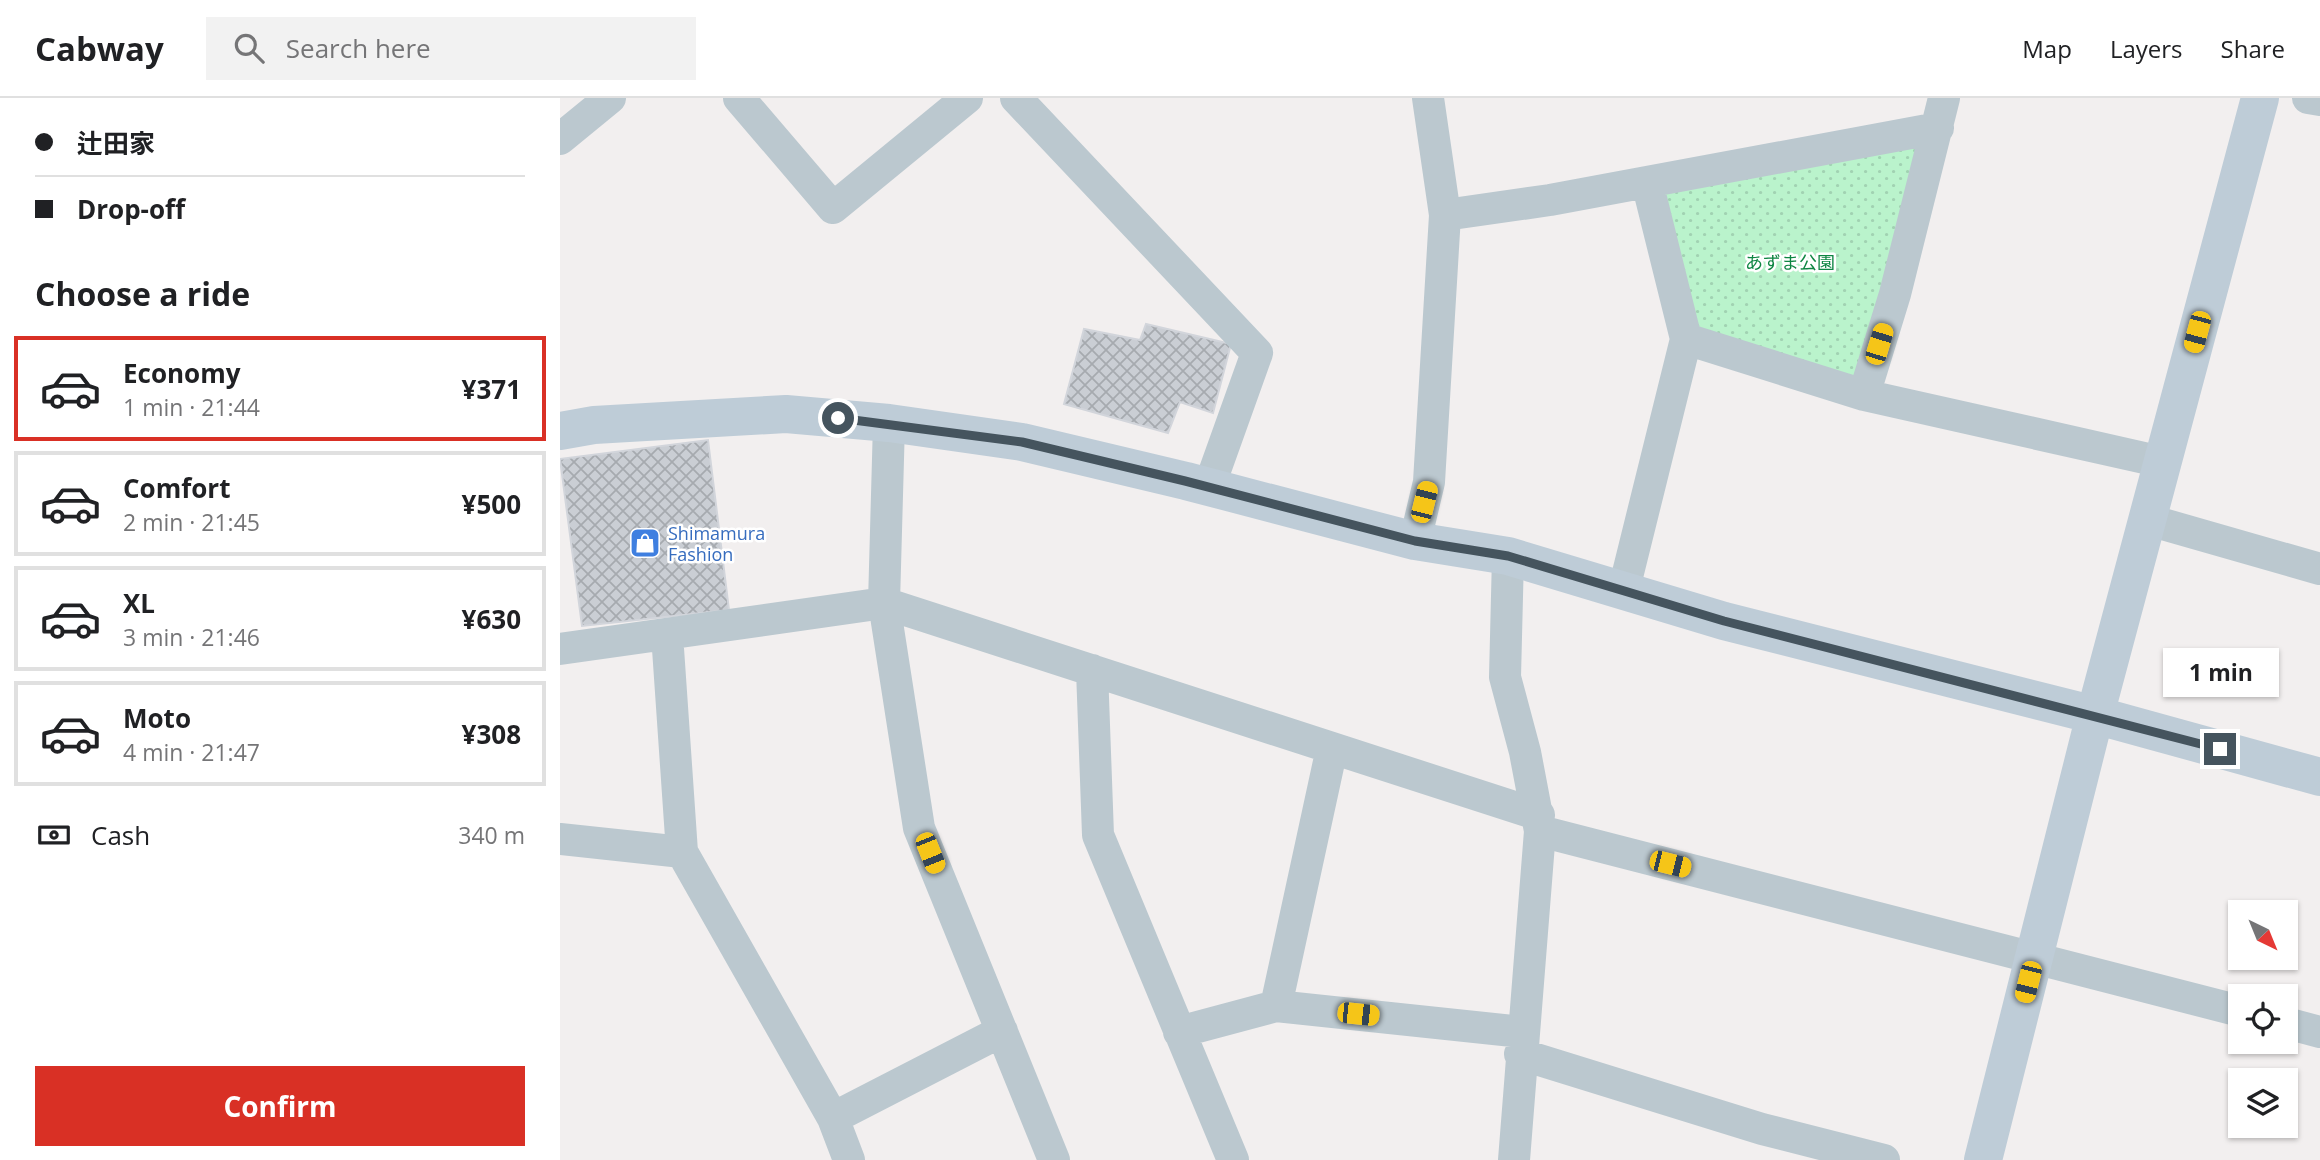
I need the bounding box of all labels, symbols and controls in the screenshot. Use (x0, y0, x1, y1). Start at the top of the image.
search box (206, 17, 696, 80)
text: Cabway (35, 26, 164, 71)
icon: search (230, 29, 268, 67)
text: Search here (286, 30, 431, 66)
text: Map (2022, 32, 2072, 65)
text: Layers (2110, 32, 2183, 65)
text: Share (2221, 32, 2285, 65)
text: 辻田家 (77, 125, 155, 161)
text: Drop-off (77, 191, 185, 227)
park label: あずま公園 (1745, 250, 1835, 274)
text: Choose a ride (35, 272, 250, 315)
car (2182, 309, 2213, 355)
car (1863, 321, 1896, 367)
text: Economy (123, 355, 241, 391)
icon: car (39, 357, 102, 420)
text: ¥371 (462, 371, 521, 407)
text: 1 min · 21:44 (123, 391, 260, 423)
route start (822, 402, 854, 434)
text: Comfort (123, 470, 230, 506)
icon: car (39, 472, 102, 535)
car (1409, 479, 1440, 525)
text: ¥500 (462, 486, 521, 522)
text: 2 min · 21:45 (123, 506, 260, 538)
place label: Shimamura Fashion (668, 521, 765, 566)
shop icon: Shimamura Fashion (628, 526, 662, 560)
text: XL (123, 585, 155, 621)
icon: car (39, 587, 102, 650)
text: ¥630 (462, 601, 521, 637)
text: 3 min · 21:46 (123, 621, 260, 653)
callout: 1 min (2162, 648, 2278, 696)
text: 1 min (2189, 656, 2253, 688)
text: Moto (123, 700, 191, 736)
icon: car (39, 702, 102, 765)
text: ¥308 (462, 716, 521, 752)
route end (2204, 733, 2236, 765)
text: 4 min · 21:47 (123, 736, 260, 768)
icon: cash (35, 816, 73, 854)
text: Cash (91, 817, 150, 853)
text: 340 m (458, 819, 525, 851)
car (913, 830, 948, 876)
car (1648, 849, 1693, 879)
north arrow (2228, 900, 2298, 970)
map controls (2228, 900, 2298, 1138)
car (2013, 959, 2044, 1005)
button: locate (2228, 984, 2298, 1054)
car (1337, 1001, 1380, 1027)
button: Confirm (35, 1066, 525, 1146)
button: layers (2228, 1068, 2298, 1138)

